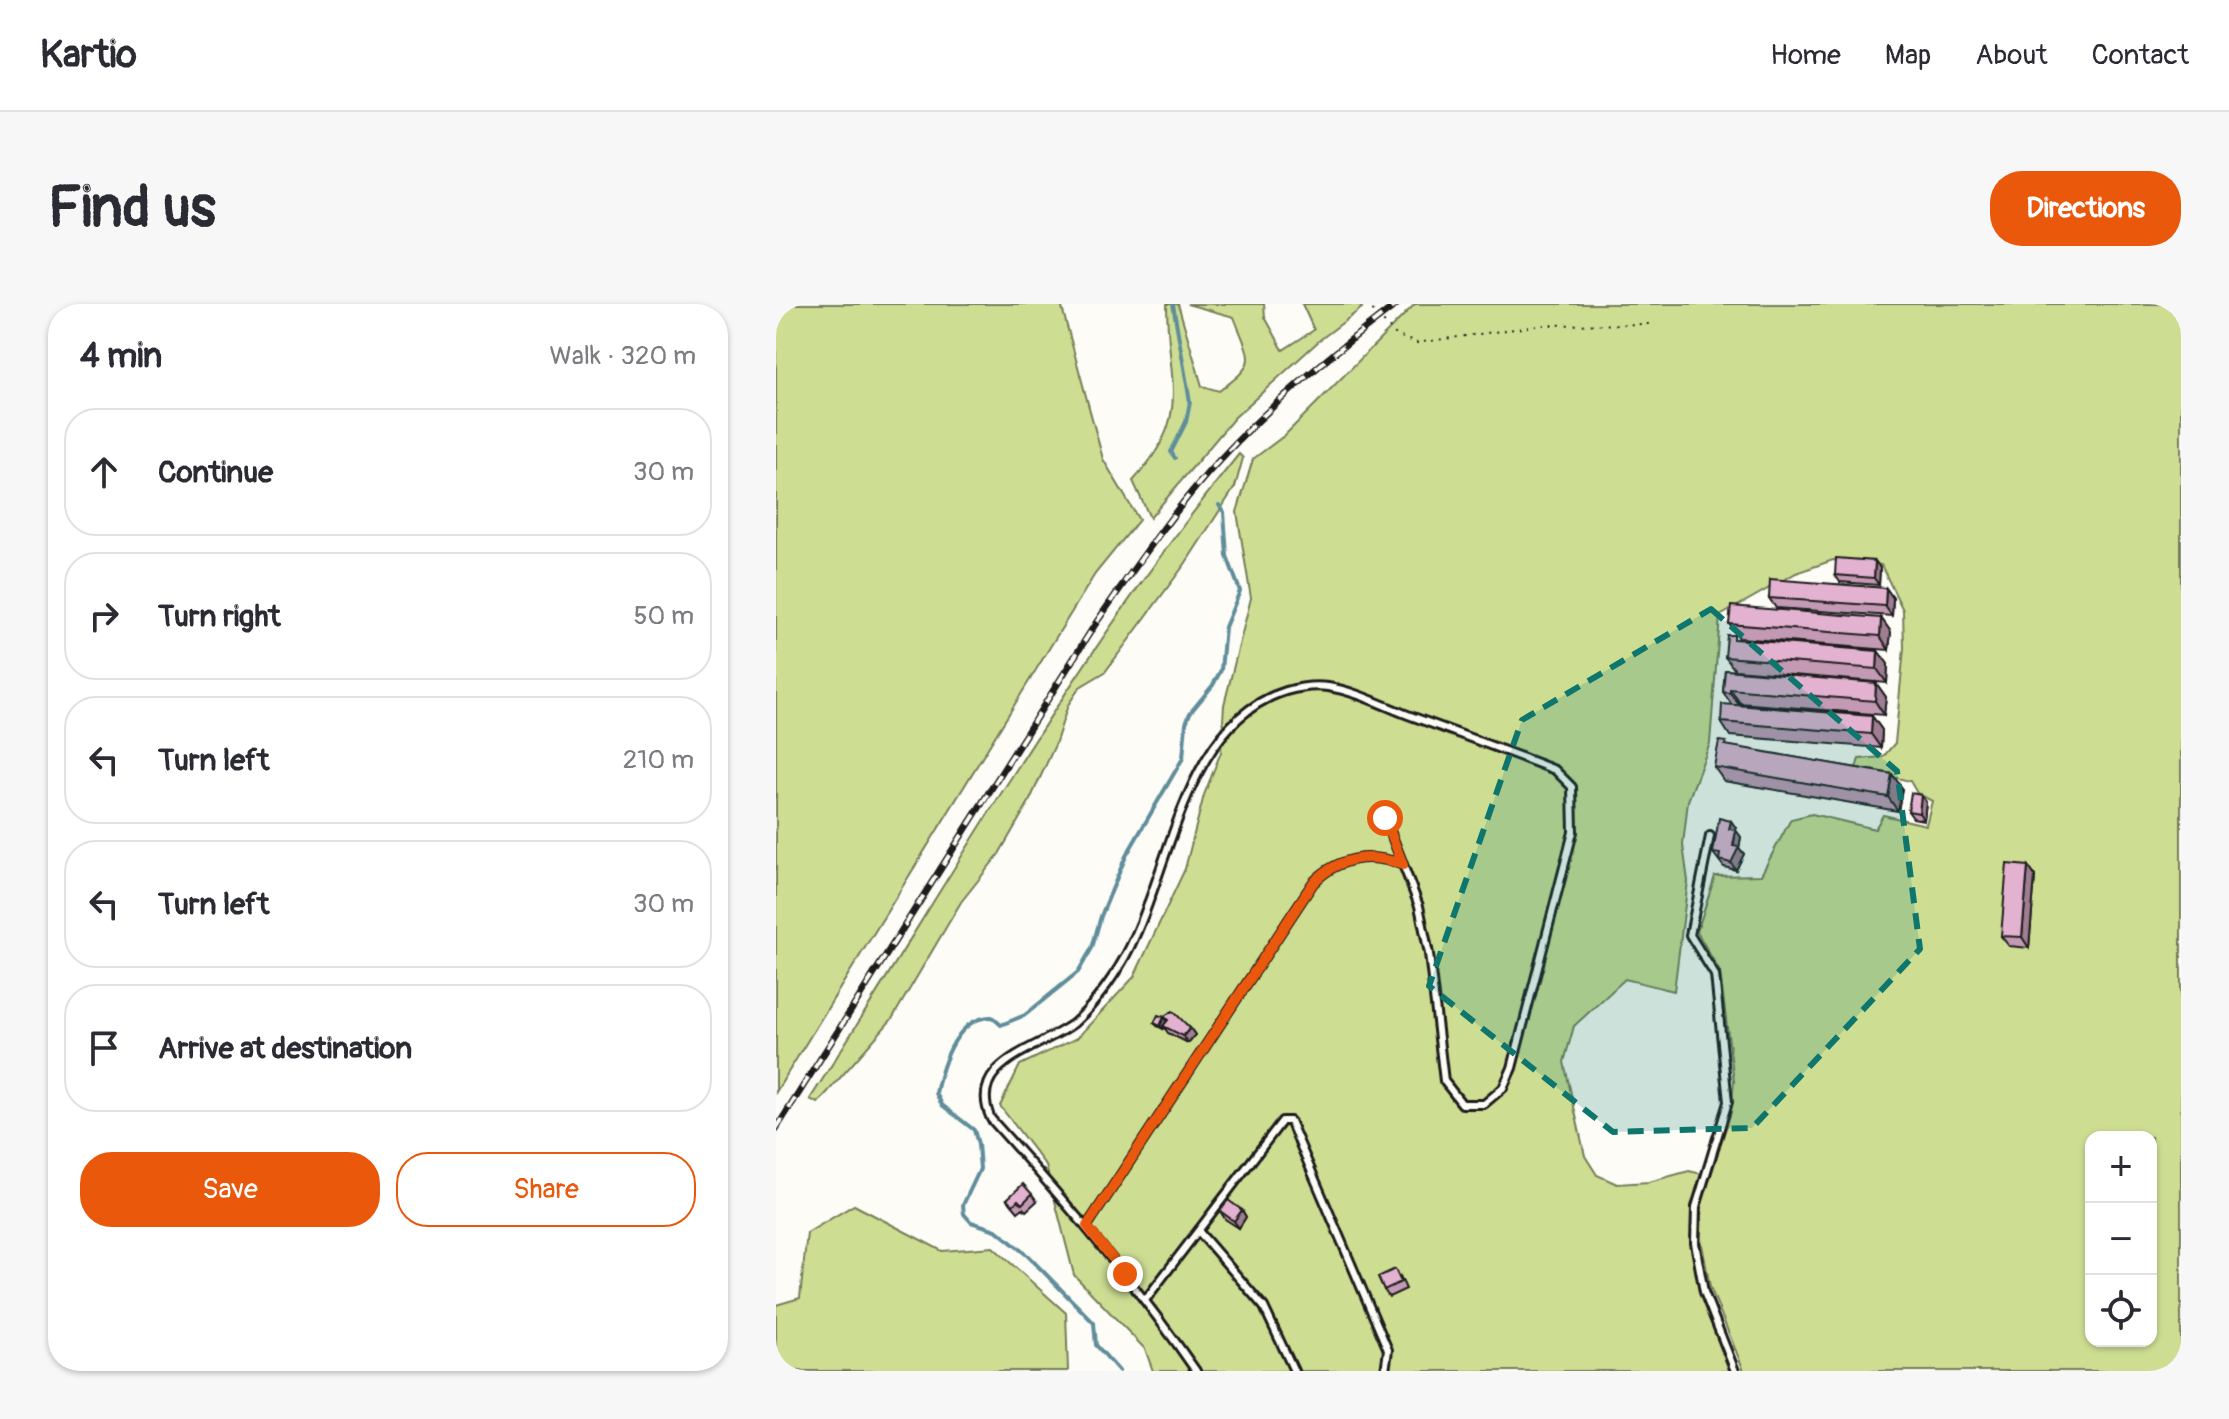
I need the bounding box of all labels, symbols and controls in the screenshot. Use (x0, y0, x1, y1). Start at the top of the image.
text: Kartio (40, 31, 137, 79)
text: Home (1770, 38, 1841, 73)
text: Map (1885, 38, 1931, 73)
text: About (1975, 38, 2048, 73)
text: Contact (2092, 38, 2189, 73)
button: Directions (1990, 171, 2181, 246)
text: Find us (48, 174, 216, 243)
text: 4 min (80, 335, 162, 378)
text: Walk · 320 m (549, 340, 696, 372)
icon: ahead (82, 450, 126, 494)
text: Continue (158, 454, 273, 491)
text: 30 m (633, 456, 694, 488)
icon: right (82, 594, 126, 638)
text: Turn right (158, 598, 281, 635)
text: 50 m (633, 600, 694, 632)
icon: left (82, 738, 126, 782)
text: Turn left (158, 742, 269, 779)
text: 210 m (623, 744, 694, 776)
route start (1367, 800, 1403, 836)
icon: left (82, 882, 126, 926)
text: Turn left (158, 886, 269, 923)
text: 30 m (633, 888, 694, 920)
icon: arrive (82, 1026, 126, 1070)
text: Arrive at destination (158, 1030, 412, 1067)
map controls (2085, 1131, 2157, 1347)
button: + (2085, 1131, 2157, 1203)
button: Save (80, 1152, 380, 1227)
button: Share (396, 1152, 696, 1227)
button: − (2085, 1203, 2157, 1275)
route end (1107, 1256, 1143, 1292)
button: locate (2085, 1275, 2157, 1347)

